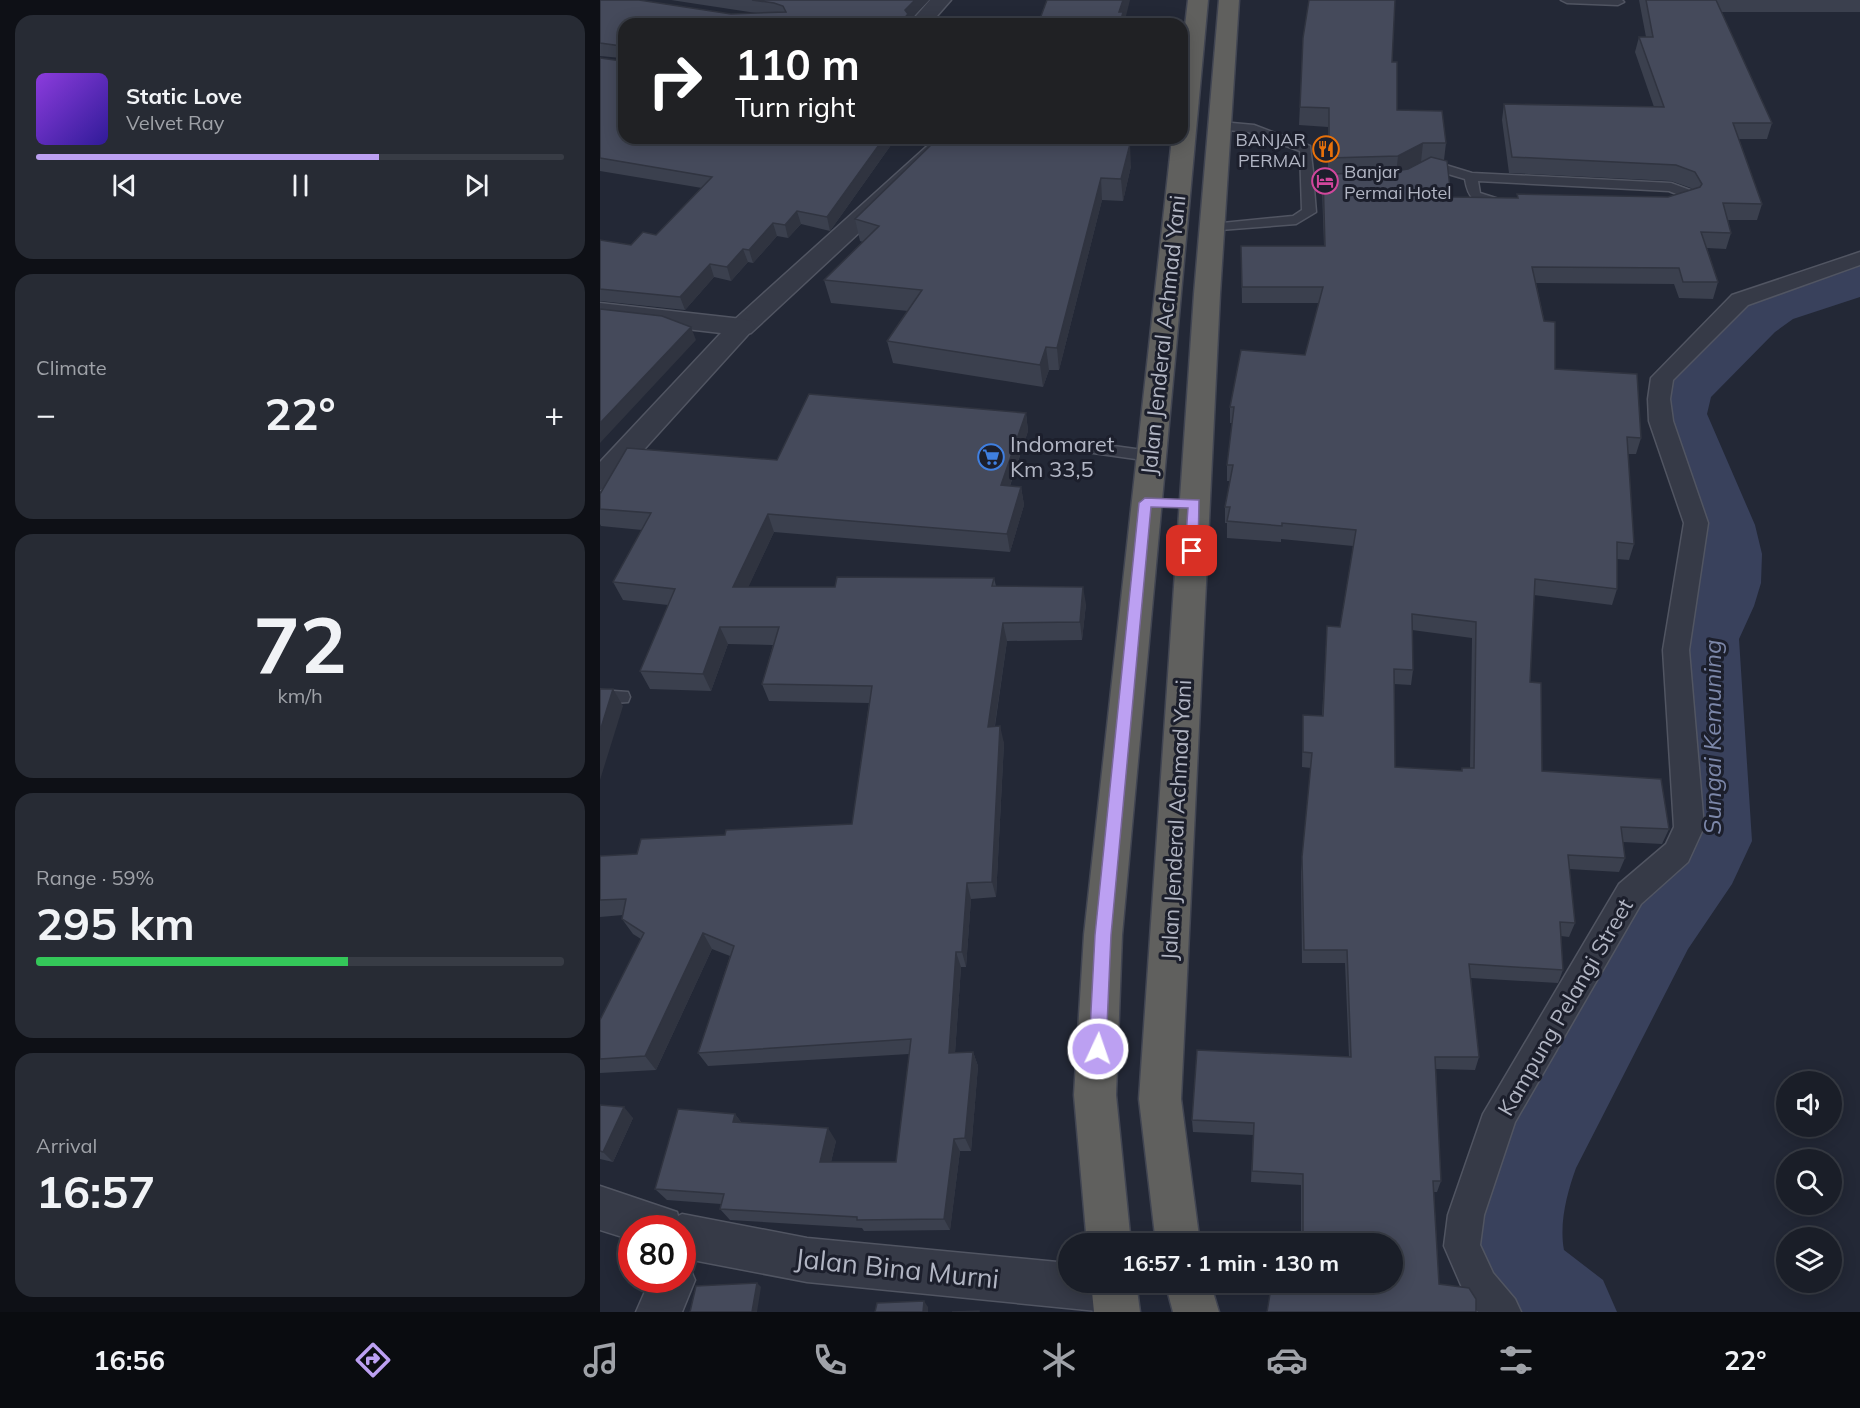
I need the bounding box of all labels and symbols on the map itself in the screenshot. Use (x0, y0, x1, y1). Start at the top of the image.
place label: BANJAR PERMAI (1236, 128, 1306, 172)
restaurant icon: BANJAR PERMAI (1311, 134, 1341, 164)
place label: Banjar Permai Hotel (1344, 160, 1452, 204)
hotel icon: Banjar Permai Hotel (1310, 166, 1340, 196)
street label: Jalan Jenderal Achmad Yani (1134, 194, 1192, 476)
place label: Indomaret Km 33,5 (1010, 430, 1115, 483)
supermarket icon: Indomaret Km 33,5 (976, 442, 1006, 472)
pin (1166, 525, 1217, 576)
water label: Sungai Kemuning (1697, 640, 1727, 834)
street label: Jalan Jenderal Achmad Yani (1155, 679, 1197, 961)
street label: Kampung Pelangi Street (1491, 893, 1639, 1121)
position arrow (1066, 1017, 1130, 1081)
speed limit sign: 80 (618, 1215, 696, 1293)
street label: Jalan Bina Murni (793, 1240, 1001, 1296)

